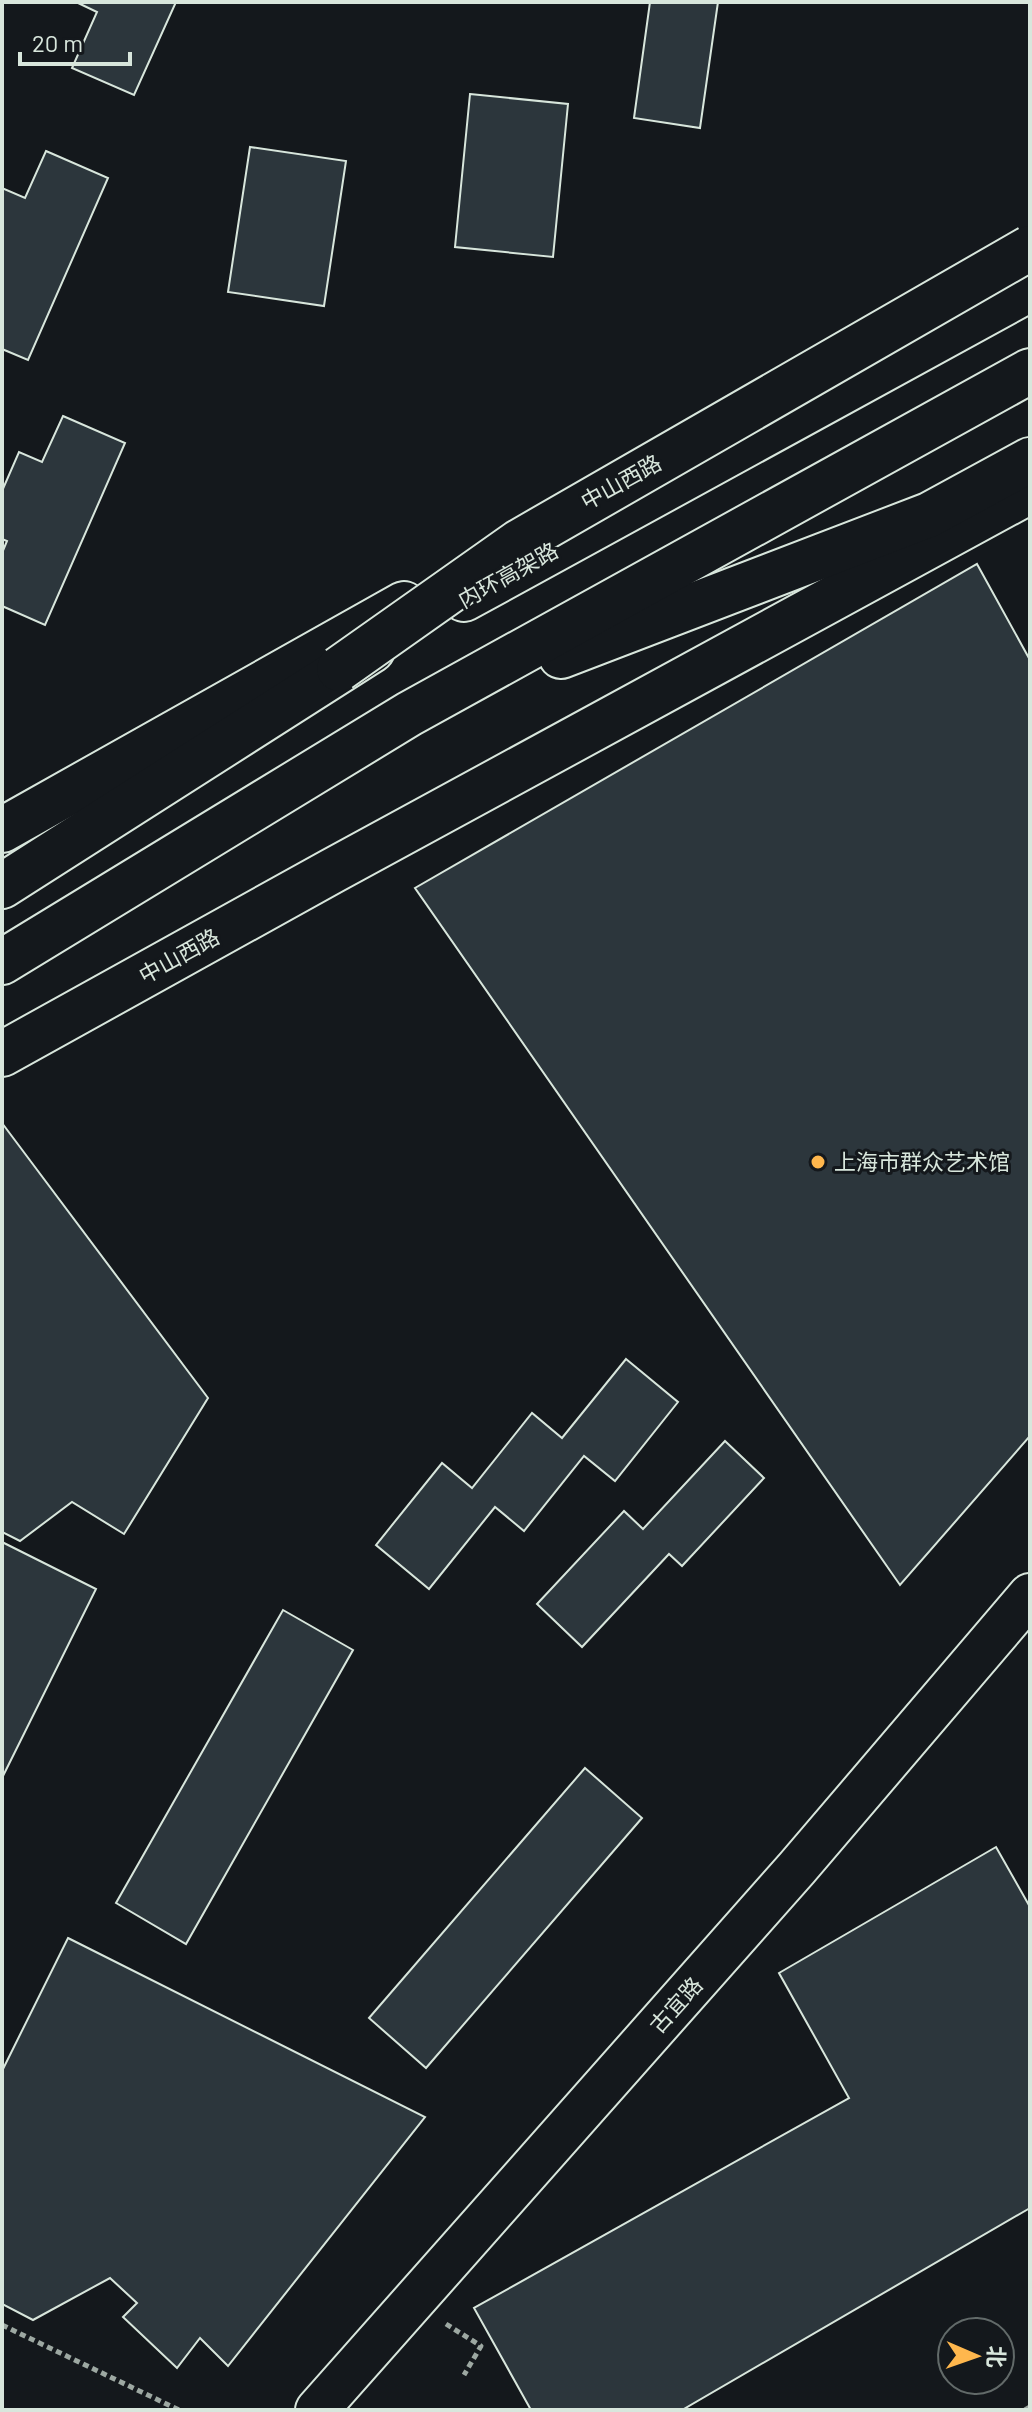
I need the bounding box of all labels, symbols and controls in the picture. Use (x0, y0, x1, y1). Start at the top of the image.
scale bar (20, 16, 130, 66)
text: 20 m (32, 28, 83, 57)
street label: 中山西路 (576, 448, 665, 514)
street label: 内环高架路 (453, 536, 562, 612)
street label: 中山西路 (134, 922, 223, 988)
place label: 上海市群众艺术馆 (834, 1148, 1010, 1174)
marker: 上海市群众艺术馆 (809, 1153, 827, 1171)
street label: 古宜路 (644, 1971, 707, 2038)
north arrow (936, 2316, 1016, 2396)
text: 北 (984, 2345, 1010, 2368)

